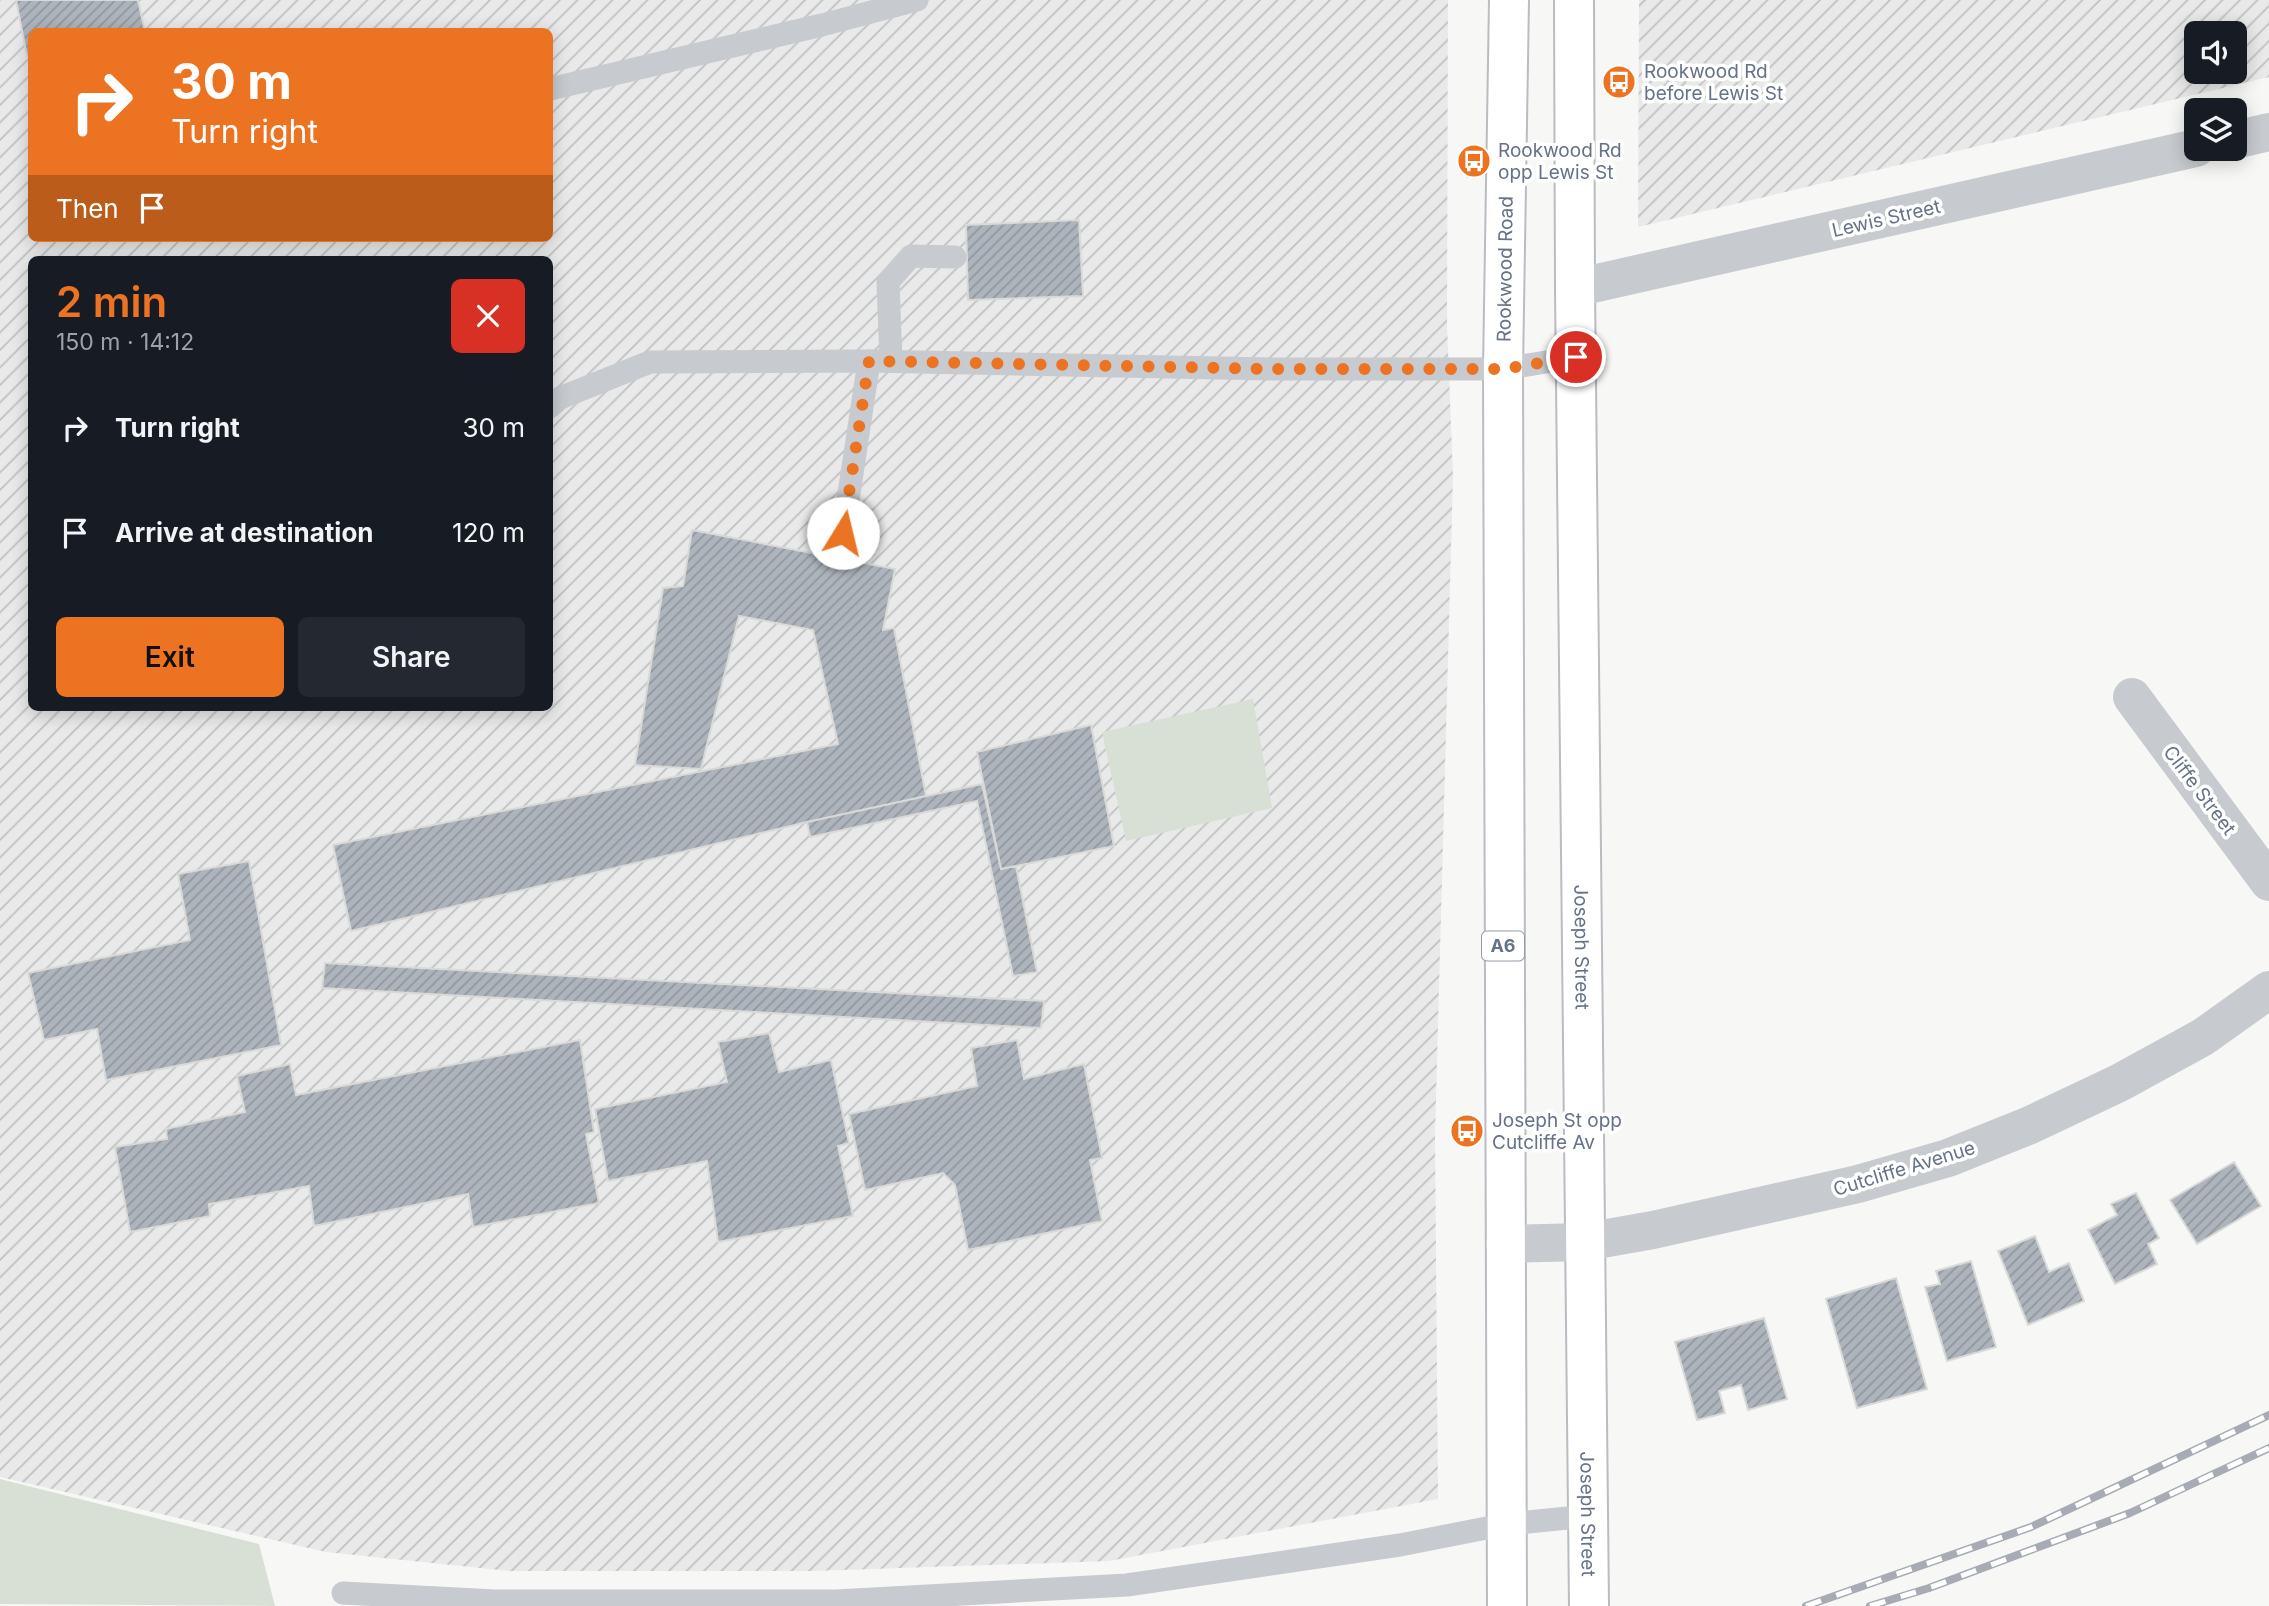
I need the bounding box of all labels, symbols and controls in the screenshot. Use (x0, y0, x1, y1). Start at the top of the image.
map controls (2184, 21, 2247, 161)
button: sound (2184, 21, 2247, 84)
text: 30 m (171, 52, 292, 111)
icon: right (56, 56, 147, 147)
place label: Rookwood Rd before Lewis St (1644, 60, 1783, 105)
bus stop icon: Rookwood Rd before Lewis St (1600, 63, 1638, 101)
button: layers (2184, 98, 2247, 161)
text: Turn right (171, 112, 318, 151)
place label: Rookwood Rd opp Lewis St (1498, 139, 1622, 184)
bus stop icon: Rookwood Rd opp Lewis St (1455, 142, 1493, 180)
icon: arrive (133, 189, 171, 227)
text: Then (56, 193, 119, 224)
street label: Lewis Street (1830, 195, 1943, 242)
street label: Rookwood Road (1492, 196, 1518, 342)
text: 2 min (56, 276, 167, 327)
button: close (451, 279, 525, 353)
pin (1546, 327, 1606, 387)
text: 150 m · 14:12 (56, 328, 194, 356)
icon: arrive (1557, 338, 1595, 376)
icon: right (56, 409, 94, 447)
text: Turn right (115, 412, 240, 443)
text: 30 m (462, 412, 525, 443)
position arrow (806, 496, 880, 570)
icon: arrive (56, 514, 94, 552)
text: Arrive at destination (115, 517, 374, 548)
text: 120 m (452, 517, 525, 548)
button: Exit (56, 617, 284, 697)
button: Share (298, 617, 525, 697)
street label: Cliffe Street (2159, 741, 2241, 840)
street label: Joseph Street (1569, 884, 1594, 1010)
road number: A6 (1482, 931, 1524, 960)
place label: Joseph St opp Cutcliffe Av (1492, 1109, 1622, 1154)
bus stop icon: Joseph St opp Cutcliffe Av (1448, 1112, 1486, 1150)
street label: Cutcliffe Avenue (1830, 1136, 1978, 1201)
street label: Joseph Street (1575, 1451, 1600, 1577)

